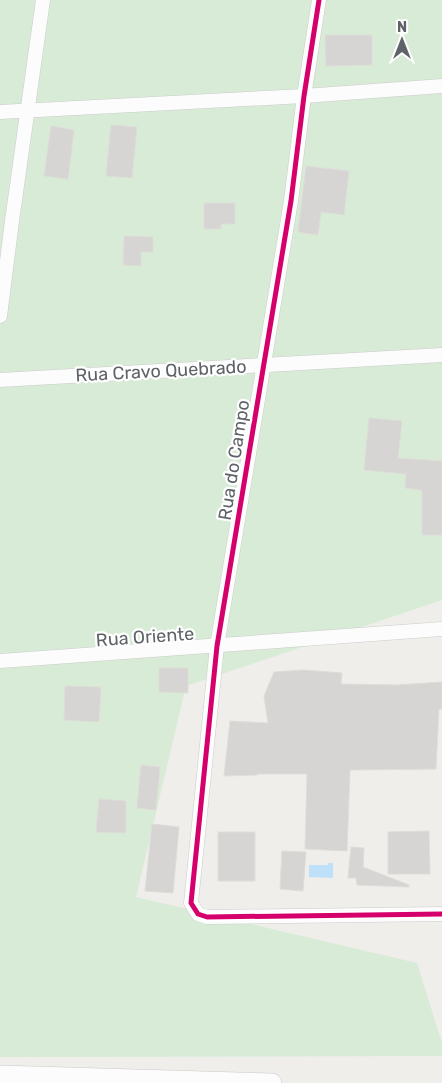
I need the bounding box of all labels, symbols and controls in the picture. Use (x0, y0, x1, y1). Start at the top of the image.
north arrow (377, 15, 427, 65)
text: N (397, 19, 407, 36)
street label: Rua Cravo Quebrado (75, 356, 247, 386)
street label: Rua do Campo (214, 398, 254, 522)
street label: Rua Oriente (95, 623, 195, 651)

